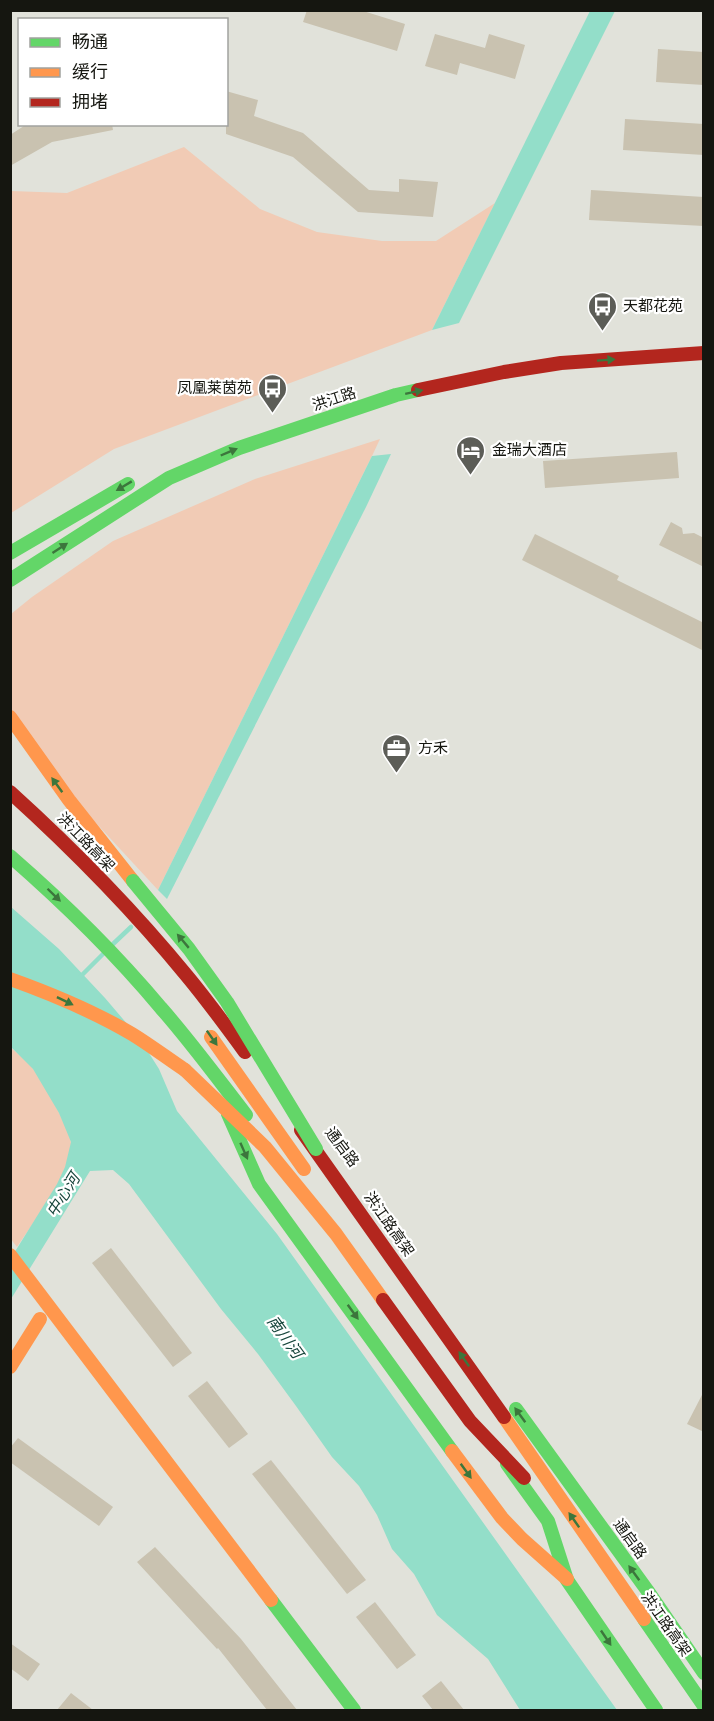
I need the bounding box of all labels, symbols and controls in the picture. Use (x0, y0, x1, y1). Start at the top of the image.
legend (18, 18, 228, 126)
text: 畅通 (72, 31, 108, 53)
text: 缓行 (72, 61, 108, 83)
text: 拥堵 (72, 91, 108, 113)
bus stop icon: 天都花苑 (586, 290, 618, 332)
place label: 天都花苑 (623, 297, 683, 315)
one-way arrow (597, 355, 616, 365)
bus stop icon: 凤凰莱茵苑 (257, 372, 289, 414)
place label: 凤凰莱茵苑 (177, 379, 252, 397)
street label: 洪江路 (310, 383, 358, 415)
one-way arrow (405, 387, 424, 396)
hotel icon: 金瑞大酒店 (455, 434, 487, 476)
place label: 金瑞大酒店 (492, 441, 567, 459)
one-way arrow (220, 447, 238, 456)
one-way arrow (116, 481, 132, 492)
one-way arrow (51, 542, 67, 554)
office icon: 方禾 (381, 732, 413, 774)
place label: 方禾 (418, 739, 448, 757)
one-way arrow (51, 778, 63, 794)
street label: 洪江路高架 (53, 809, 119, 875)
one-way arrow (46, 888, 60, 902)
one-way arrow (176, 933, 189, 949)
one-way arrow (56, 996, 73, 1005)
one-way arrow (206, 1030, 218, 1046)
street label: 通启路 (321, 1124, 363, 1170)
one-way arrow (240, 1142, 249, 1160)
water label: 中心河 (42, 1167, 85, 1220)
street label: 洪江路高架 (360, 1188, 418, 1260)
one-way arrow (346, 1305, 358, 1320)
water label: 南川河 (263, 1312, 309, 1364)
one-way arrow (458, 1351, 469, 1368)
one-way arrow (514, 1408, 526, 1424)
one-way arrow (460, 1462, 472, 1478)
one-way arrow (568, 1512, 580, 1528)
street label: 通启路 (609, 1516, 651, 1562)
one-way arrow (629, 1566, 641, 1581)
street label: 洪江路高架 (637, 1588, 695, 1660)
one-way arrow (600, 1630, 611, 1646)

